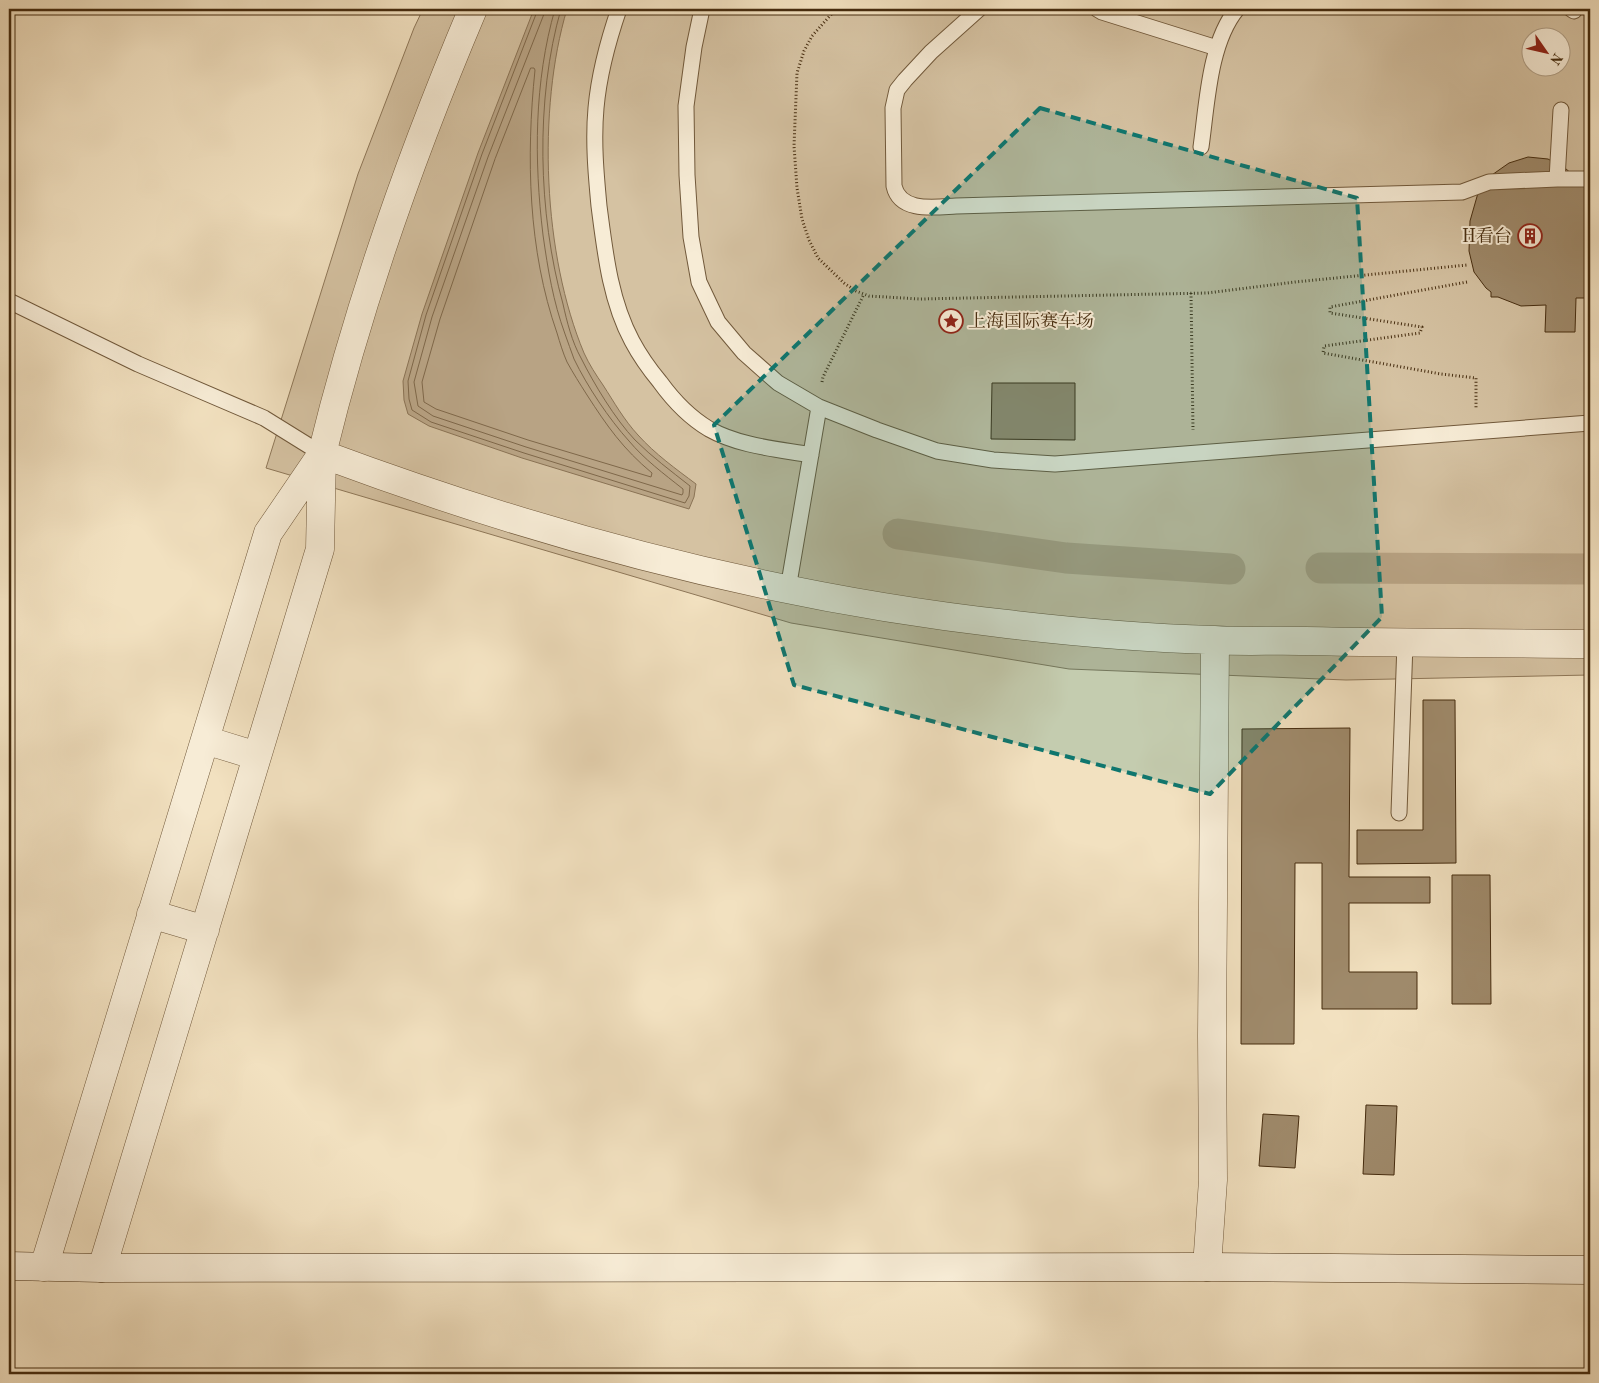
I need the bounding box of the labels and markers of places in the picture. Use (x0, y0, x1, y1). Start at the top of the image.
building icon: H看台 (1517, 223, 1543, 249)
place label: H看台 (1462, 226, 1512, 246)
place icon: 上海国际赛车场 (938, 308, 964, 334)
place label: 上海国际赛车场 (968, 311, 1094, 331)

